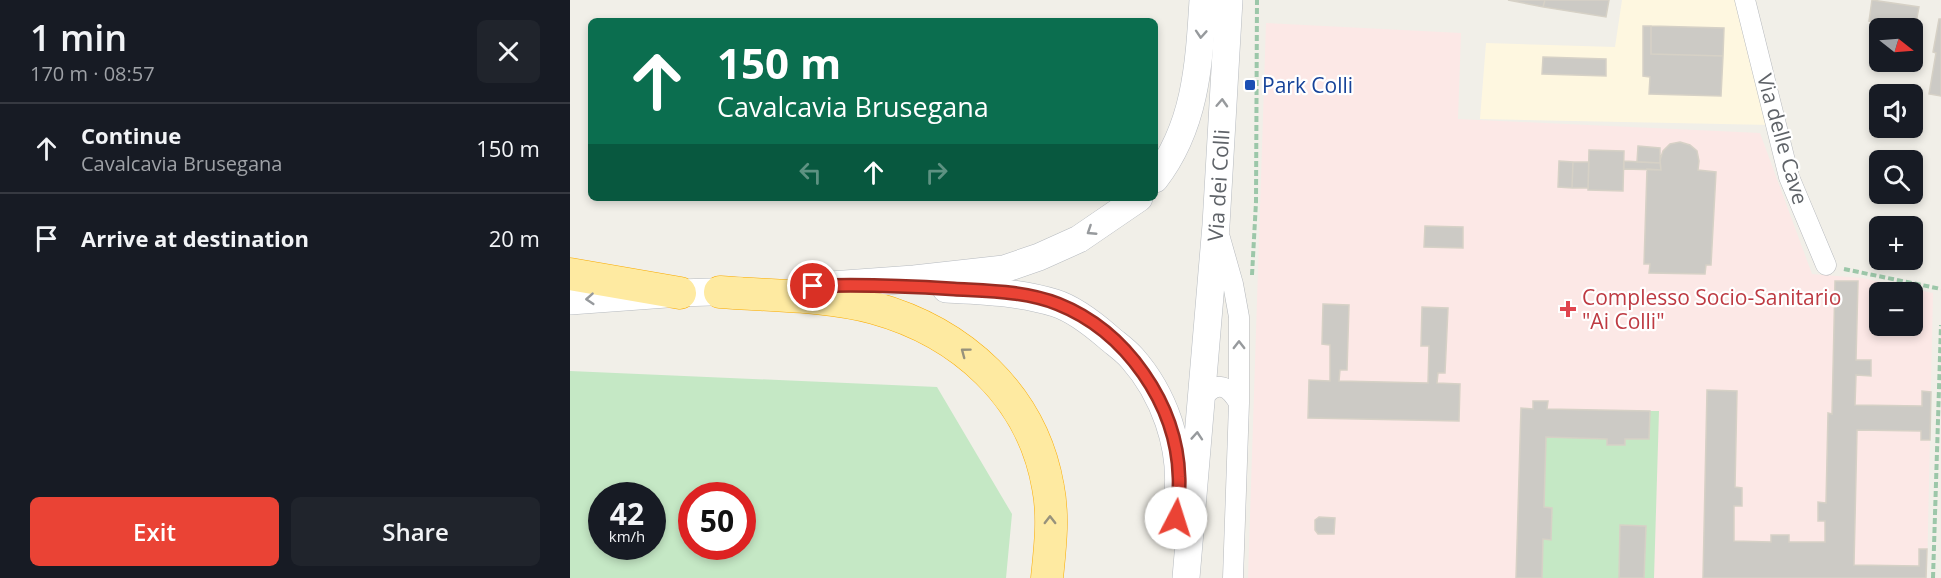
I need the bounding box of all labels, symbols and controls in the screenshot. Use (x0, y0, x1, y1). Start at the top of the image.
text: 1 min (30, 13, 127, 62)
north arrow (1869, 18, 1923, 72)
map controls (1869, 18, 1923, 336)
button: close (477, 20, 540, 83)
one-way arrow (1195, 29, 1208, 38)
text: 150 m (717, 34, 841, 91)
icon: ahead (618, 42, 696, 120)
text: 170 m · 08:57 (30, 60, 155, 87)
street label: Via delle Cave (1751, 70, 1815, 208)
place label: Park Colli (1262, 71, 1353, 99)
marker: Park Colli (1243, 78, 1257, 92)
button: sound (1869, 84, 1923, 138)
text: Cavalcavia Brusegana (717, 88, 989, 125)
one-way arrow (1216, 99, 1229, 108)
text: Continue (81, 120, 181, 150)
street label: Via dei Colli (1201, 129, 1236, 243)
icon: ahead (30, 132, 63, 165)
text: 150 m (476, 133, 540, 163)
text: Cavalcavia Brusegana (81, 150, 282, 177)
button: search (1869, 150, 1923, 204)
icon: left (794, 156, 827, 189)
icon: ahead (857, 156, 890, 189)
icon: right (920, 156, 953, 189)
button: + (1869, 216, 1923, 270)
icon: arrive (30, 222, 63, 255)
text: Arrive at destination (81, 223, 309, 253)
text: 20 m (489, 223, 540, 253)
one-way arrow (1087, 224, 1098, 235)
pin (787, 260, 838, 311)
icon: arrive (796, 269, 829, 302)
button: − (1869, 282, 1923, 336)
place label: Complesso Socio-Sanitario "Ai Colli" (1582, 283, 1841, 335)
one-way arrow (586, 292, 595, 305)
marker: Complesso Socio-Sanitario "Ai Colli" (1559, 300, 1577, 318)
one-way arrow (1233, 340, 1245, 349)
one-way arrow (961, 348, 972, 359)
one-way arrow (1190, 431, 1203, 440)
speed limit sign: 50 (678, 482, 756, 560)
position arrow (1144, 486, 1208, 550)
text: 42 (610, 493, 644, 534)
button: Exit (30, 497, 279, 566)
button: Share (291, 497, 540, 566)
one-way arrow (1044, 515, 1056, 524)
text: km/h (609, 526, 645, 546)

